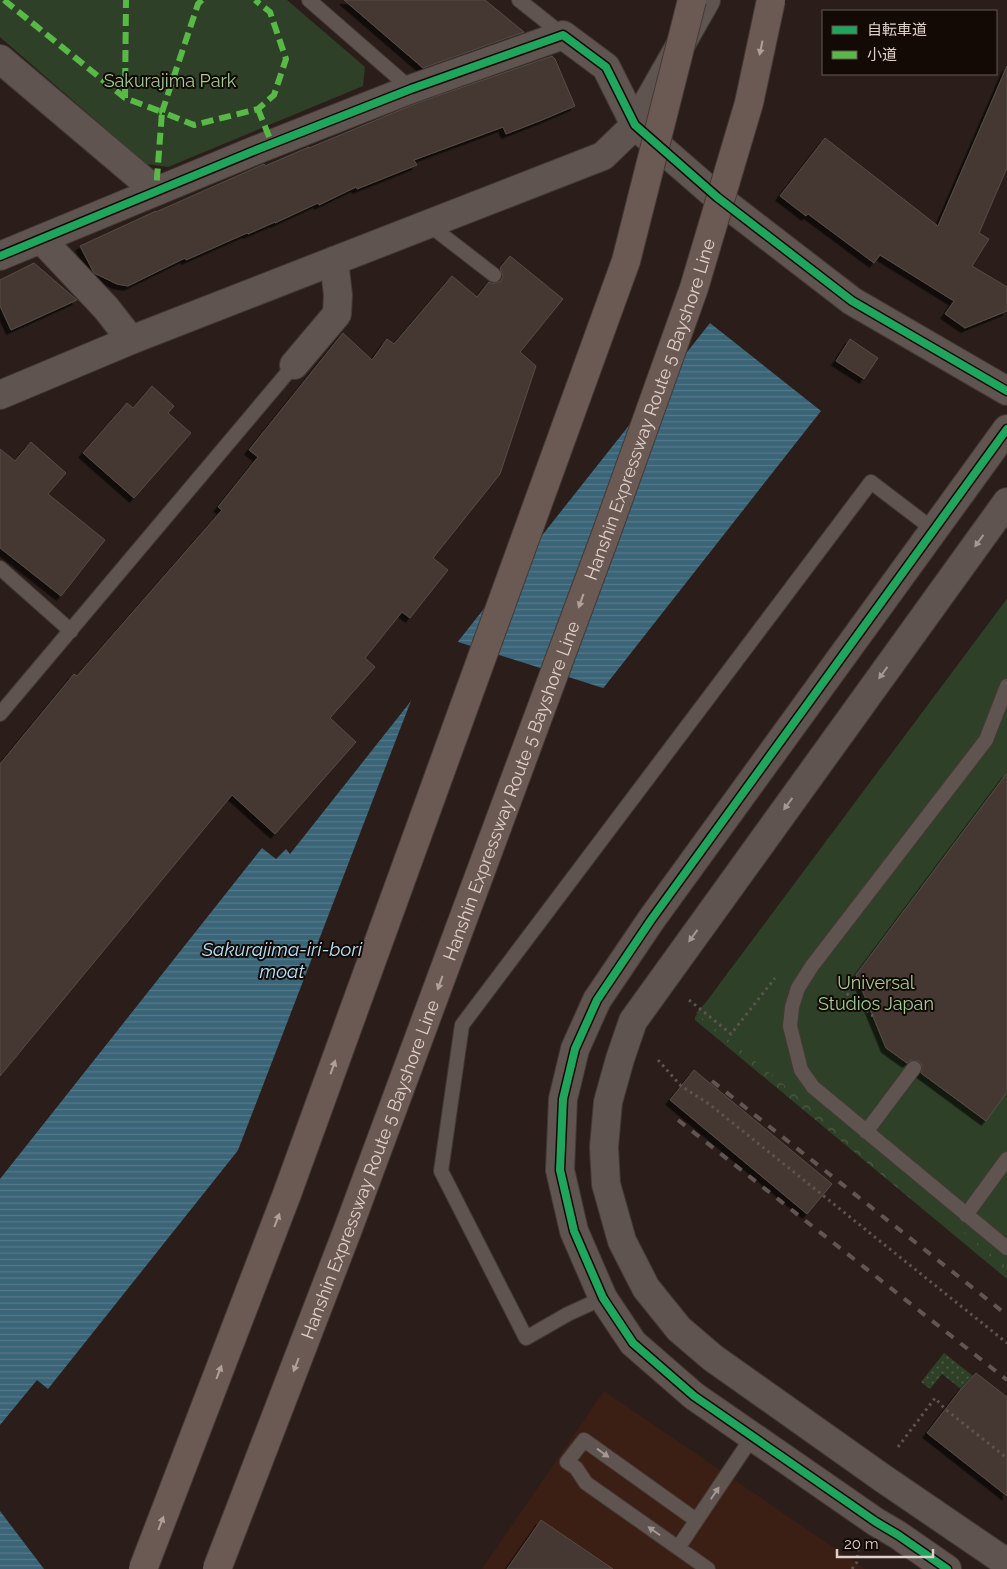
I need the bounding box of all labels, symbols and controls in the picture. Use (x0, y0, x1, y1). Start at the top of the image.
legend (822, 10, 997, 75)
text: 自転車道 (867, 21, 927, 39)
one-way arrow (757, 40, 765, 55)
text: 小道 (867, 46, 897, 64)
park label: Sakurajima Park (104, 70, 237, 91)
street label: Hanshin Expressway Route 5 Bayshore Line (579, 235, 719, 583)
one-way arrow (973, 534, 984, 547)
one-way arrow (577, 594, 585, 609)
street label: Hanshin Expressway Route 5 Bayshore Line (438, 618, 583, 963)
one-way arrow (878, 666, 888, 680)
one-way arrow (783, 798, 793, 811)
one-way arrow (688, 929, 698, 943)
water label: Sakurajima-iri-bori moat (201, 938, 363, 982)
park label: Universal Studios Japan (818, 972, 934, 1014)
one-way arrow (436, 976, 444, 991)
street label: Hanshin Expressway Route 5 Bayshore Line (296, 996, 443, 1342)
one-way arrow (330, 1060, 337, 1075)
one-way arrow (273, 1212, 281, 1227)
one-way arrow (292, 1357, 299, 1372)
one-way arrow (215, 1364, 223, 1379)
one-way arrow (596, 1448, 610, 1458)
one-way arrow (710, 1486, 720, 1500)
one-way arrow (158, 1516, 165, 1531)
one-way arrow (647, 1526, 661, 1536)
scale bar (837, 1526, 933, 1558)
text: 20 m (844, 1535, 879, 1553)

